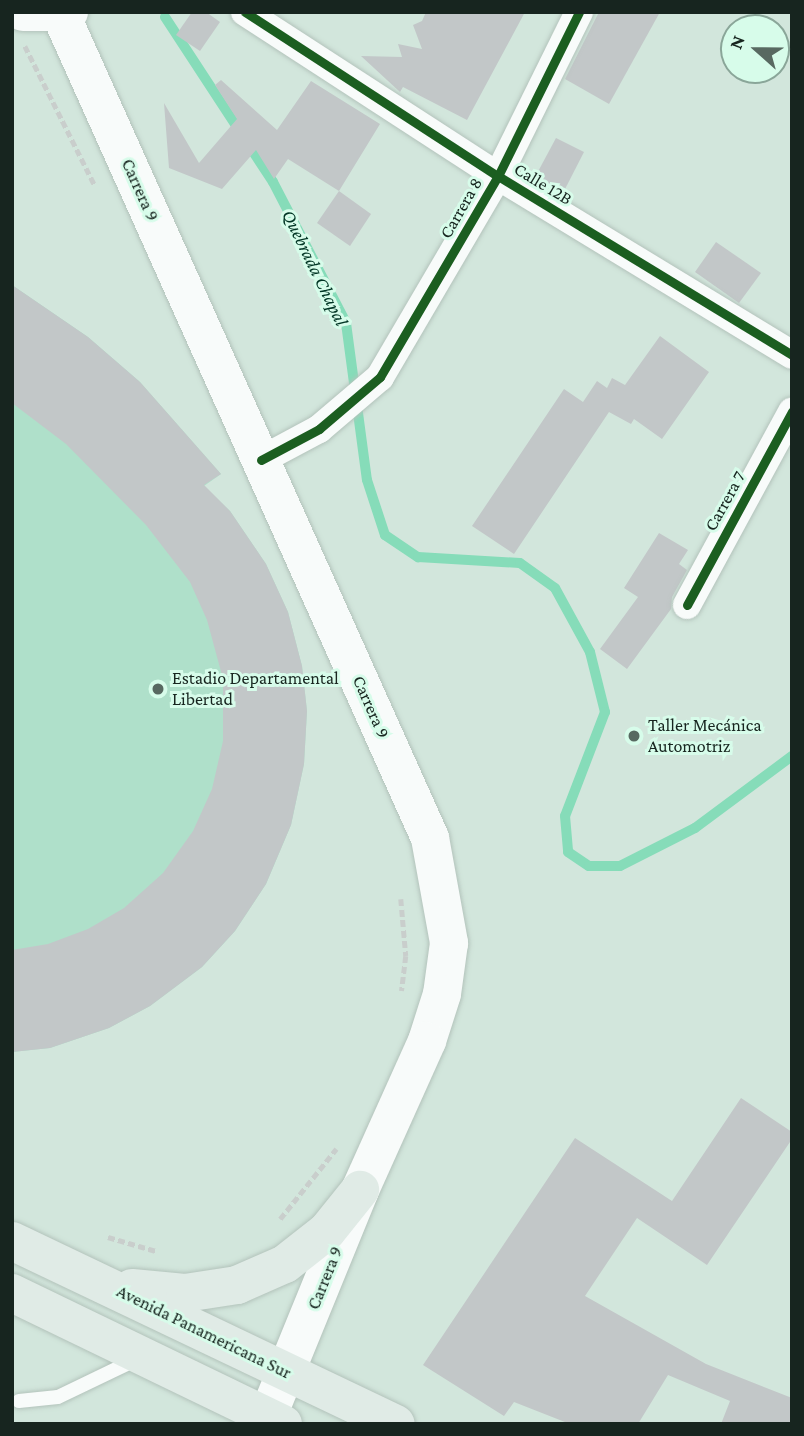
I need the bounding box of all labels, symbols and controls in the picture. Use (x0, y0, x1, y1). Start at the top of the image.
north arrow (720, 14, 790, 84)
text: N (725, 32, 749, 52)
street label: Carrera 9 (117, 155, 163, 225)
street label: Calle 12B (510, 158, 576, 210)
street label: Carrera 8 (435, 174, 487, 242)
water label: Quebrada Chapal (277, 206, 353, 330)
street label: Carrera 7 (700, 467, 750, 535)
place label: Estadio Departamental Libertad (172, 668, 339, 710)
street label: Carrera 9 (348, 672, 394, 742)
marker: Estadio Departamental Libertad (150, 681, 166, 697)
place label: Taller Mecánica Automotriz (648, 715, 761, 758)
marker: Taller Mecánica Automotriz (626, 728, 642, 744)
street label: Carrera 9 (303, 1243, 347, 1313)
street label: Avenida Panamericana Sur (113, 1280, 295, 1384)

